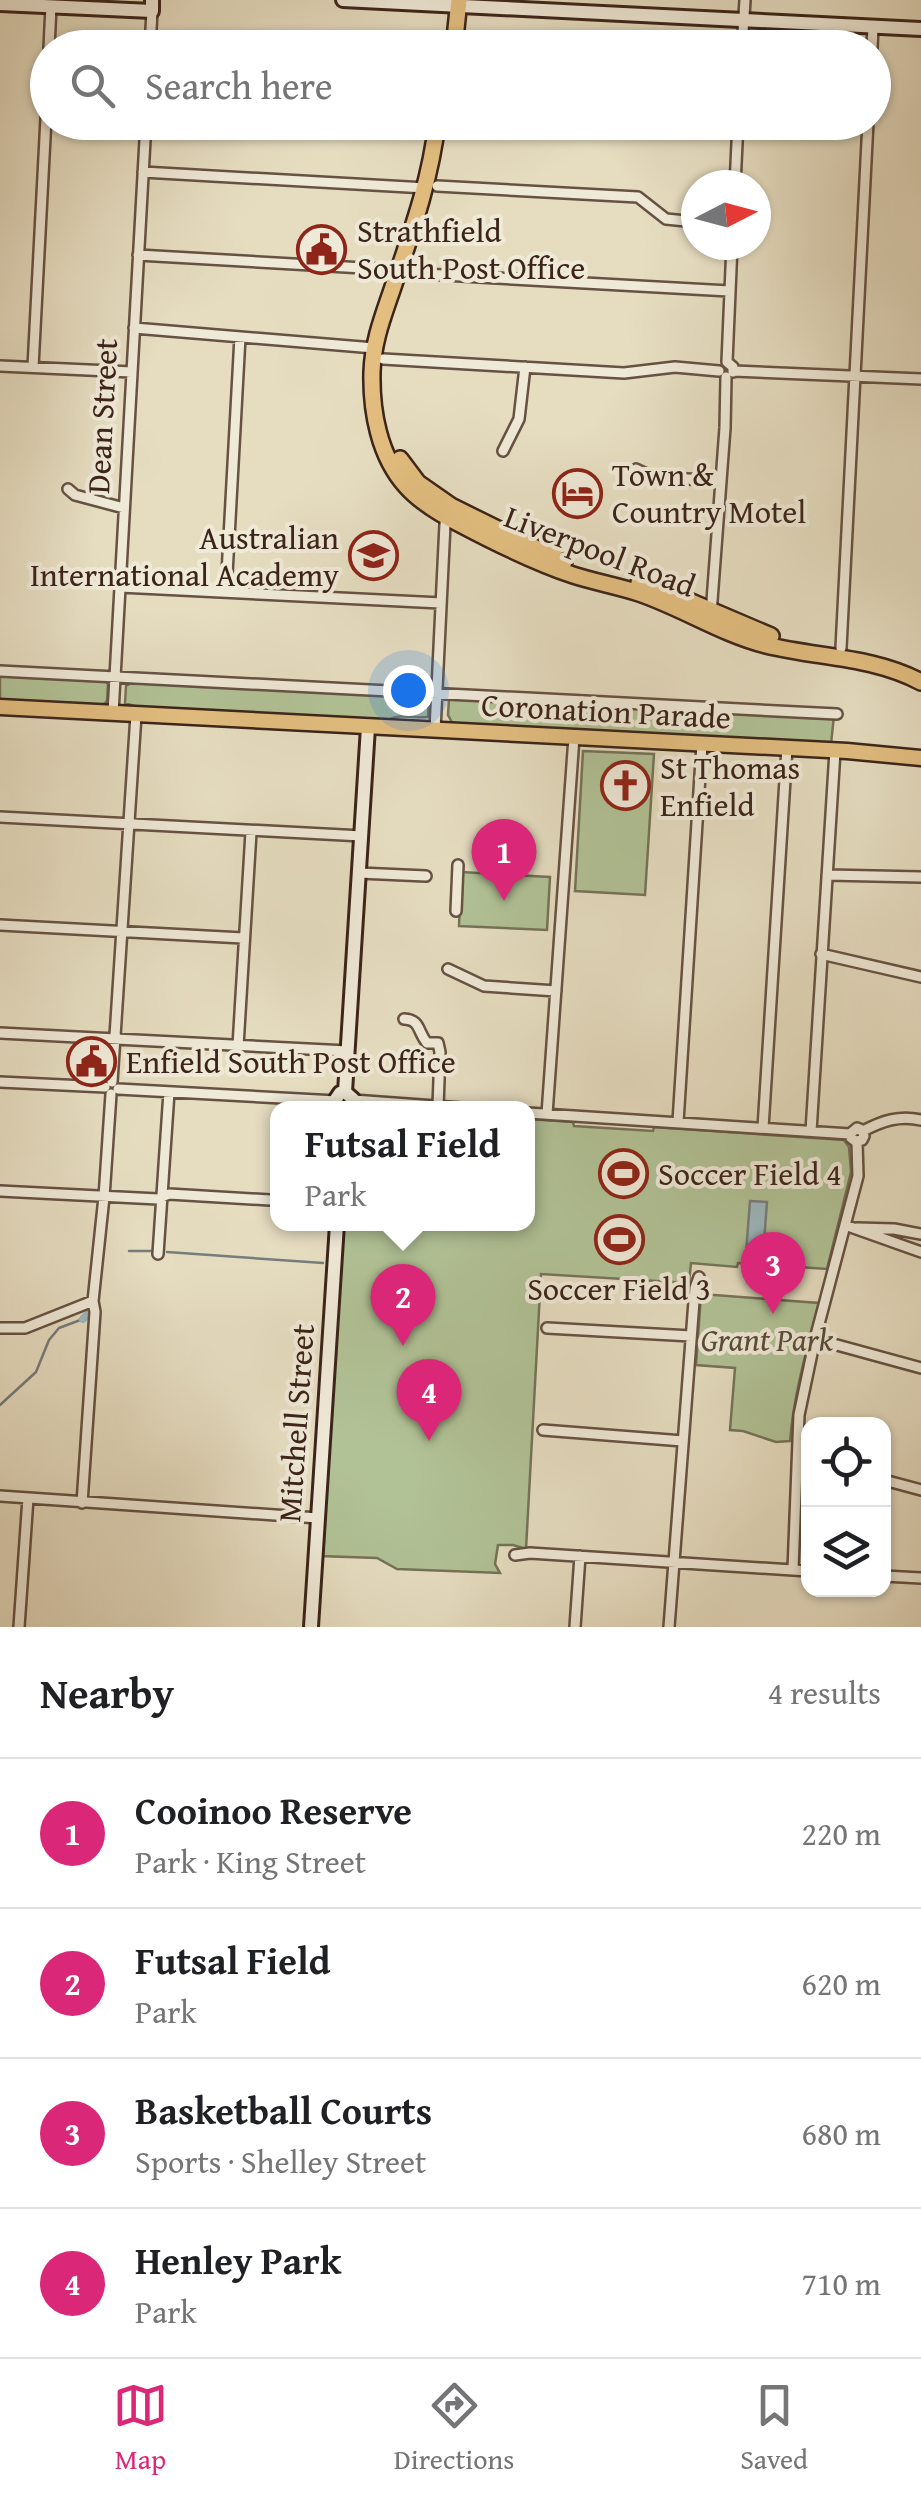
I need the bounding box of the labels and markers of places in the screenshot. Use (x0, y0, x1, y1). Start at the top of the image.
place label: Strathfield South Post Office (357, 207, 585, 291)
public building icon: Strathfield South Post Office (296, 223, 348, 275)
place label: Town & Country Motel (612, 451, 806, 535)
hotel icon: Town & Country Motel (551, 467, 603, 519)
place label: Australian International Academy (30, 514, 339, 598)
school or university icon: Australian International Academy (348, 530, 400, 582)
place label: St Thomas Enfield (660, 744, 800, 828)
church icon: St Thomas Enfield (599, 760, 651, 812)
pin: 1 (472, 818, 536, 901)
public building icon: Enfield South Post Office (65, 1036, 117, 1088)
place label: Enfield South Post Office (126, 1038, 456, 1085)
sports icon: Soccer Field 4 (597, 1148, 649, 1200)
place label: Soccer Field 4 (658, 1150, 842, 1197)
sports icon: Soccer Field 3 (593, 1213, 645, 1265)
pin: 3 (740, 1232, 806, 1314)
pin: 2 (370, 1264, 436, 1346)
place label: Soccer Field 3 (527, 1265, 711, 1312)
pin: 4 (396, 1358, 462, 1441)

